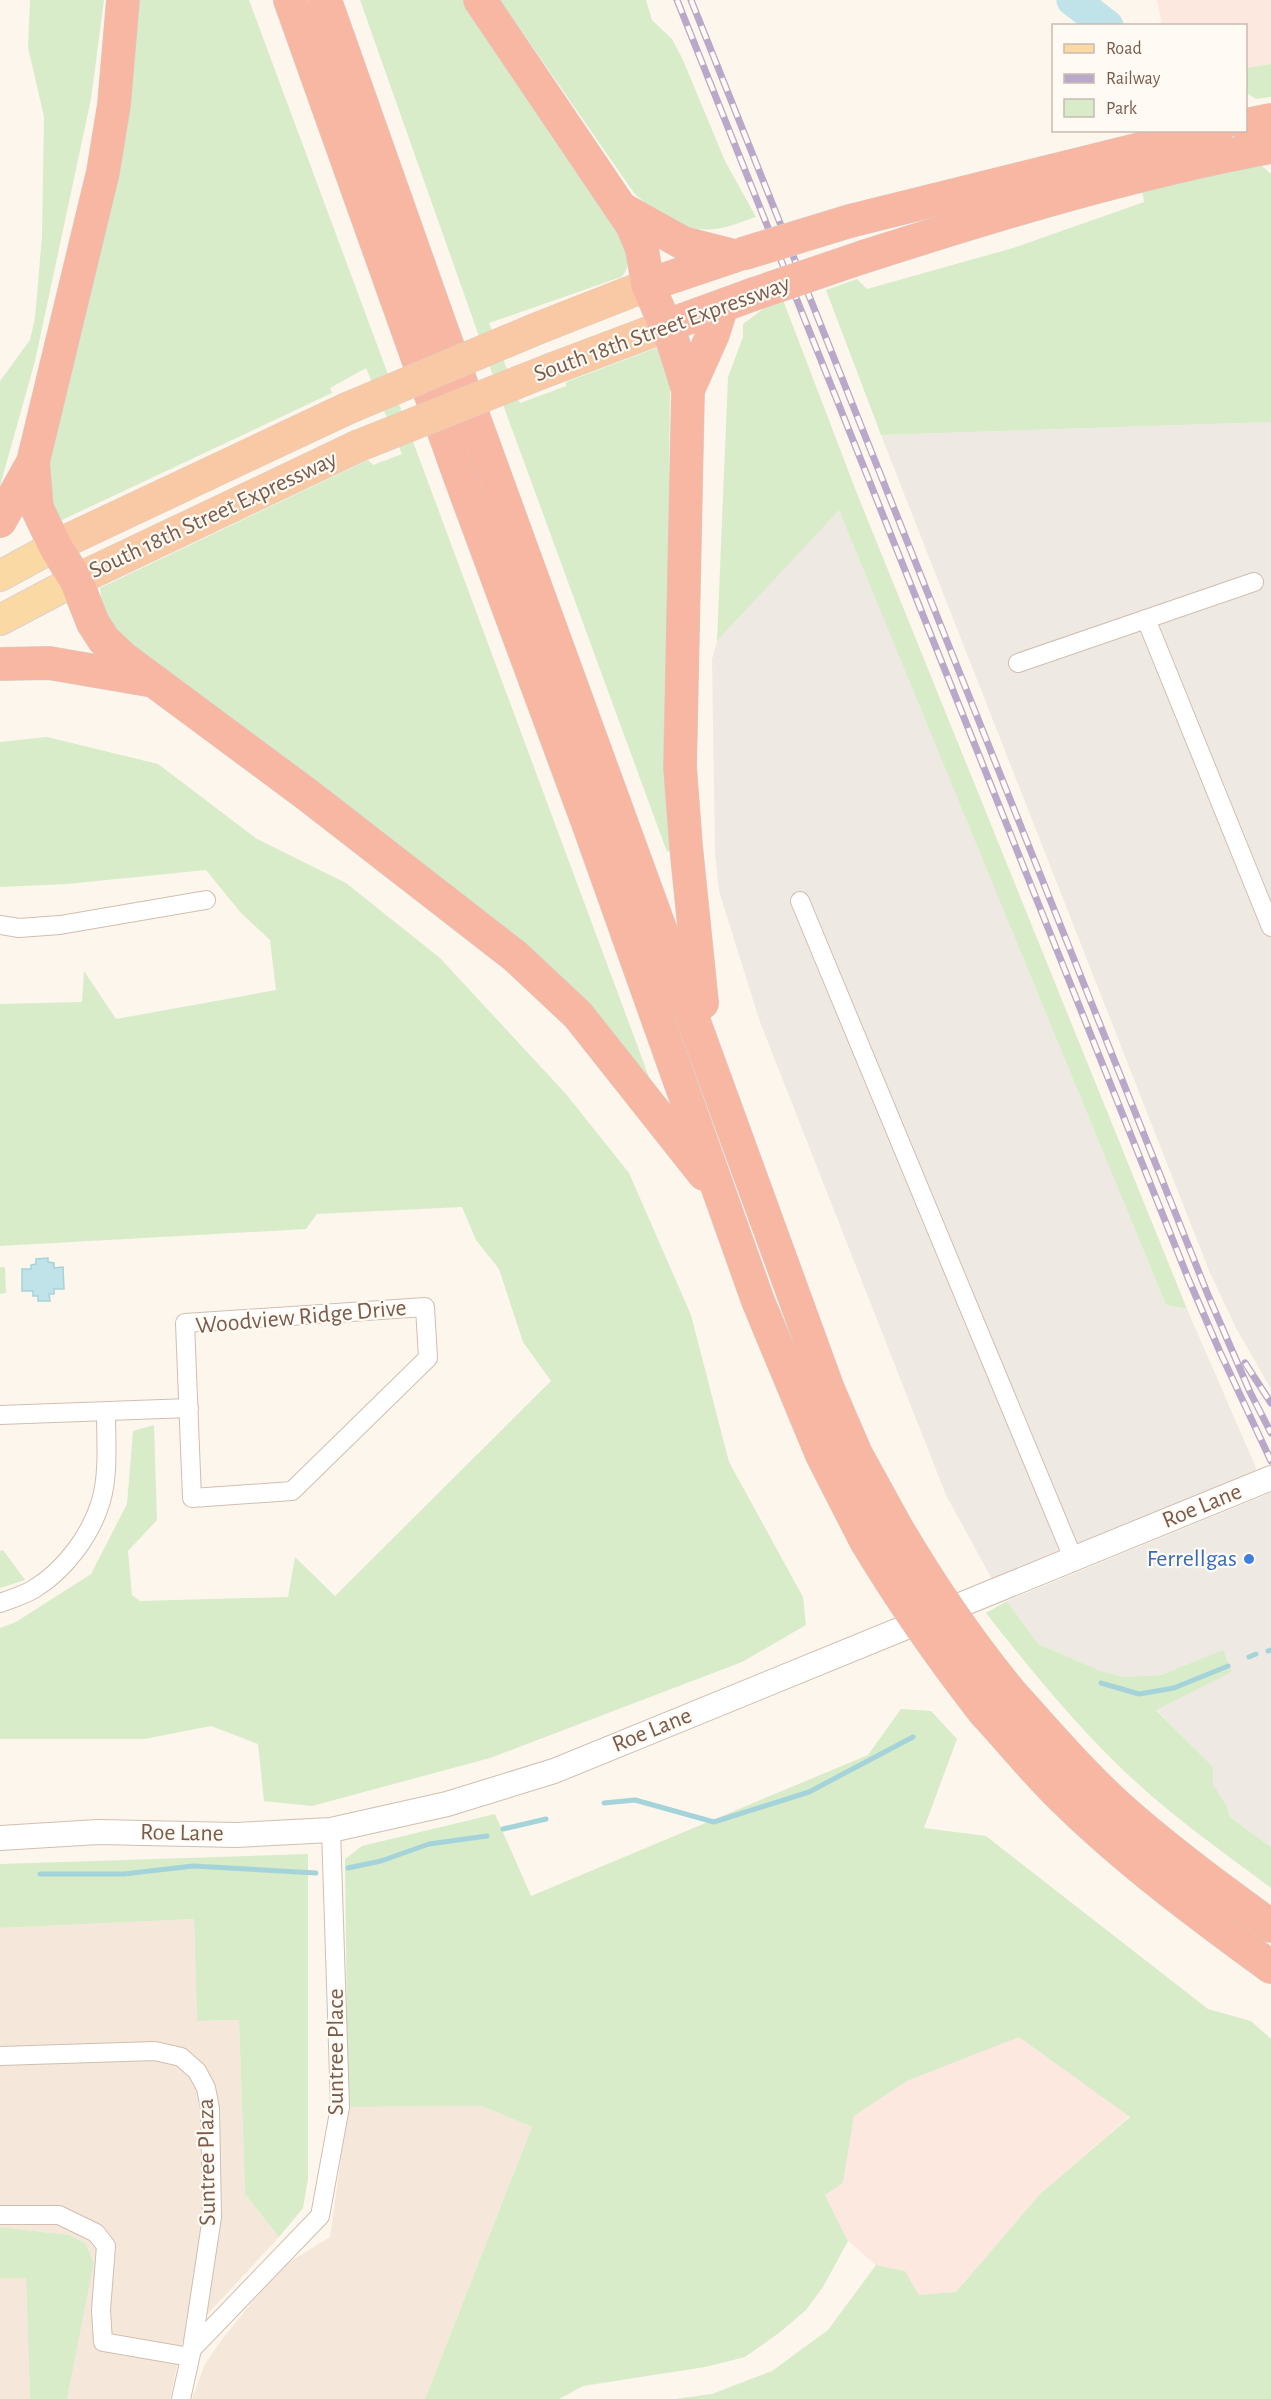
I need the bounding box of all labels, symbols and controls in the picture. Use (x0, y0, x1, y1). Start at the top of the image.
legend (1052, 24, 1247, 132)
text: Road (1106, 40, 1142, 58)
text: Railway (1106, 70, 1161, 88)
text: Park (1106, 100, 1138, 118)
street label: South 18th Street Expressway (531, 271, 793, 387)
street label: South 18th Street Expressway (85, 447, 341, 583)
street label: Woodview Ridge Drive (194, 1296, 408, 1338)
street label: Roe Lane (1159, 1479, 1245, 1533)
place label: Ferrellgas (1147, 1547, 1237, 1571)
marker: Ferrellgas (1242, 1552, 1256, 1566)
street label: Roe Lane (609, 1703, 695, 1757)
street label: Roe Lane (140, 1820, 224, 1846)
street label: Suntree Place (324, 1989, 348, 2115)
street label: Suntree Plaza (194, 2098, 220, 2226)

